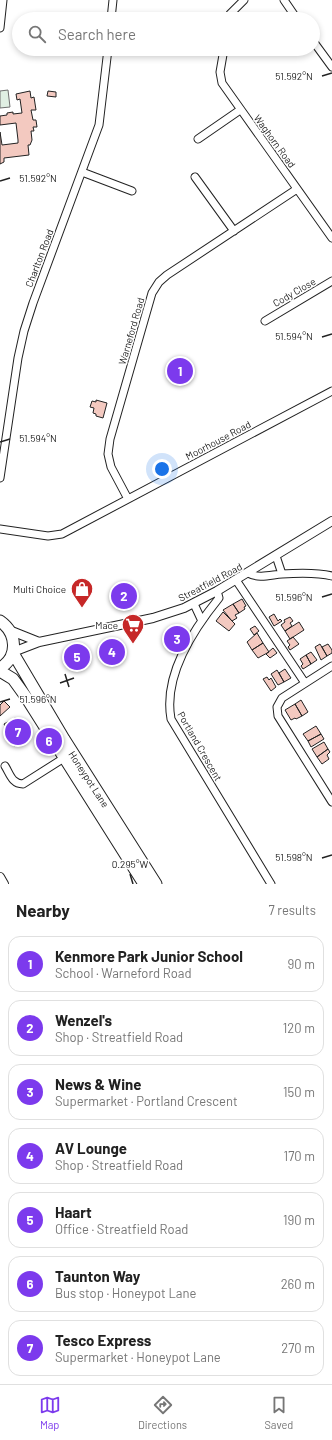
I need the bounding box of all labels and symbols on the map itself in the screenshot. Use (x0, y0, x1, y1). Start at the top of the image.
text: 51.592°N (275, 70, 313, 82)
street label: Waghorn Road (252, 112, 298, 170)
text: 51.592°N (19, 172, 57, 184)
street label: Charlton Road (22, 227, 56, 289)
street label: Cody Close (270, 275, 318, 309)
street label: Warneford Road (116, 296, 146, 366)
text: 51.594°N (275, 330, 313, 342)
pin: 1 (167, 356, 193, 386)
street label: Moorhouse Road (183, 418, 253, 462)
text: 51.594°N (19, 432, 57, 444)
your location (152, 459, 172, 479)
street label: Streatfield Road (176, 560, 244, 604)
shop icon: Multi Choice (69, 576, 95, 609)
pin: 2 (111, 581, 137, 611)
place label: Multi Choice (13, 583, 66, 595)
text: 51.596°N (275, 591, 313, 603)
supermarket icon: Mace (120, 612, 146, 645)
place label: Mace (95, 619, 118, 631)
pin: 3 (164, 624, 190, 654)
pin: 4 (99, 637, 125, 667)
pin: 5 (64, 642, 90, 672)
text: 51.596°N (19, 693, 57, 705)
street label: Portland Crescent (175, 709, 225, 783)
pin: 7 (5, 717, 31, 747)
pin: 6 (36, 726, 62, 756)
street label: Honeypot Lane (66, 748, 112, 810)
text: 51.598°N (275, 851, 313, 863)
text: 0.295°W (112, 858, 149, 870)

